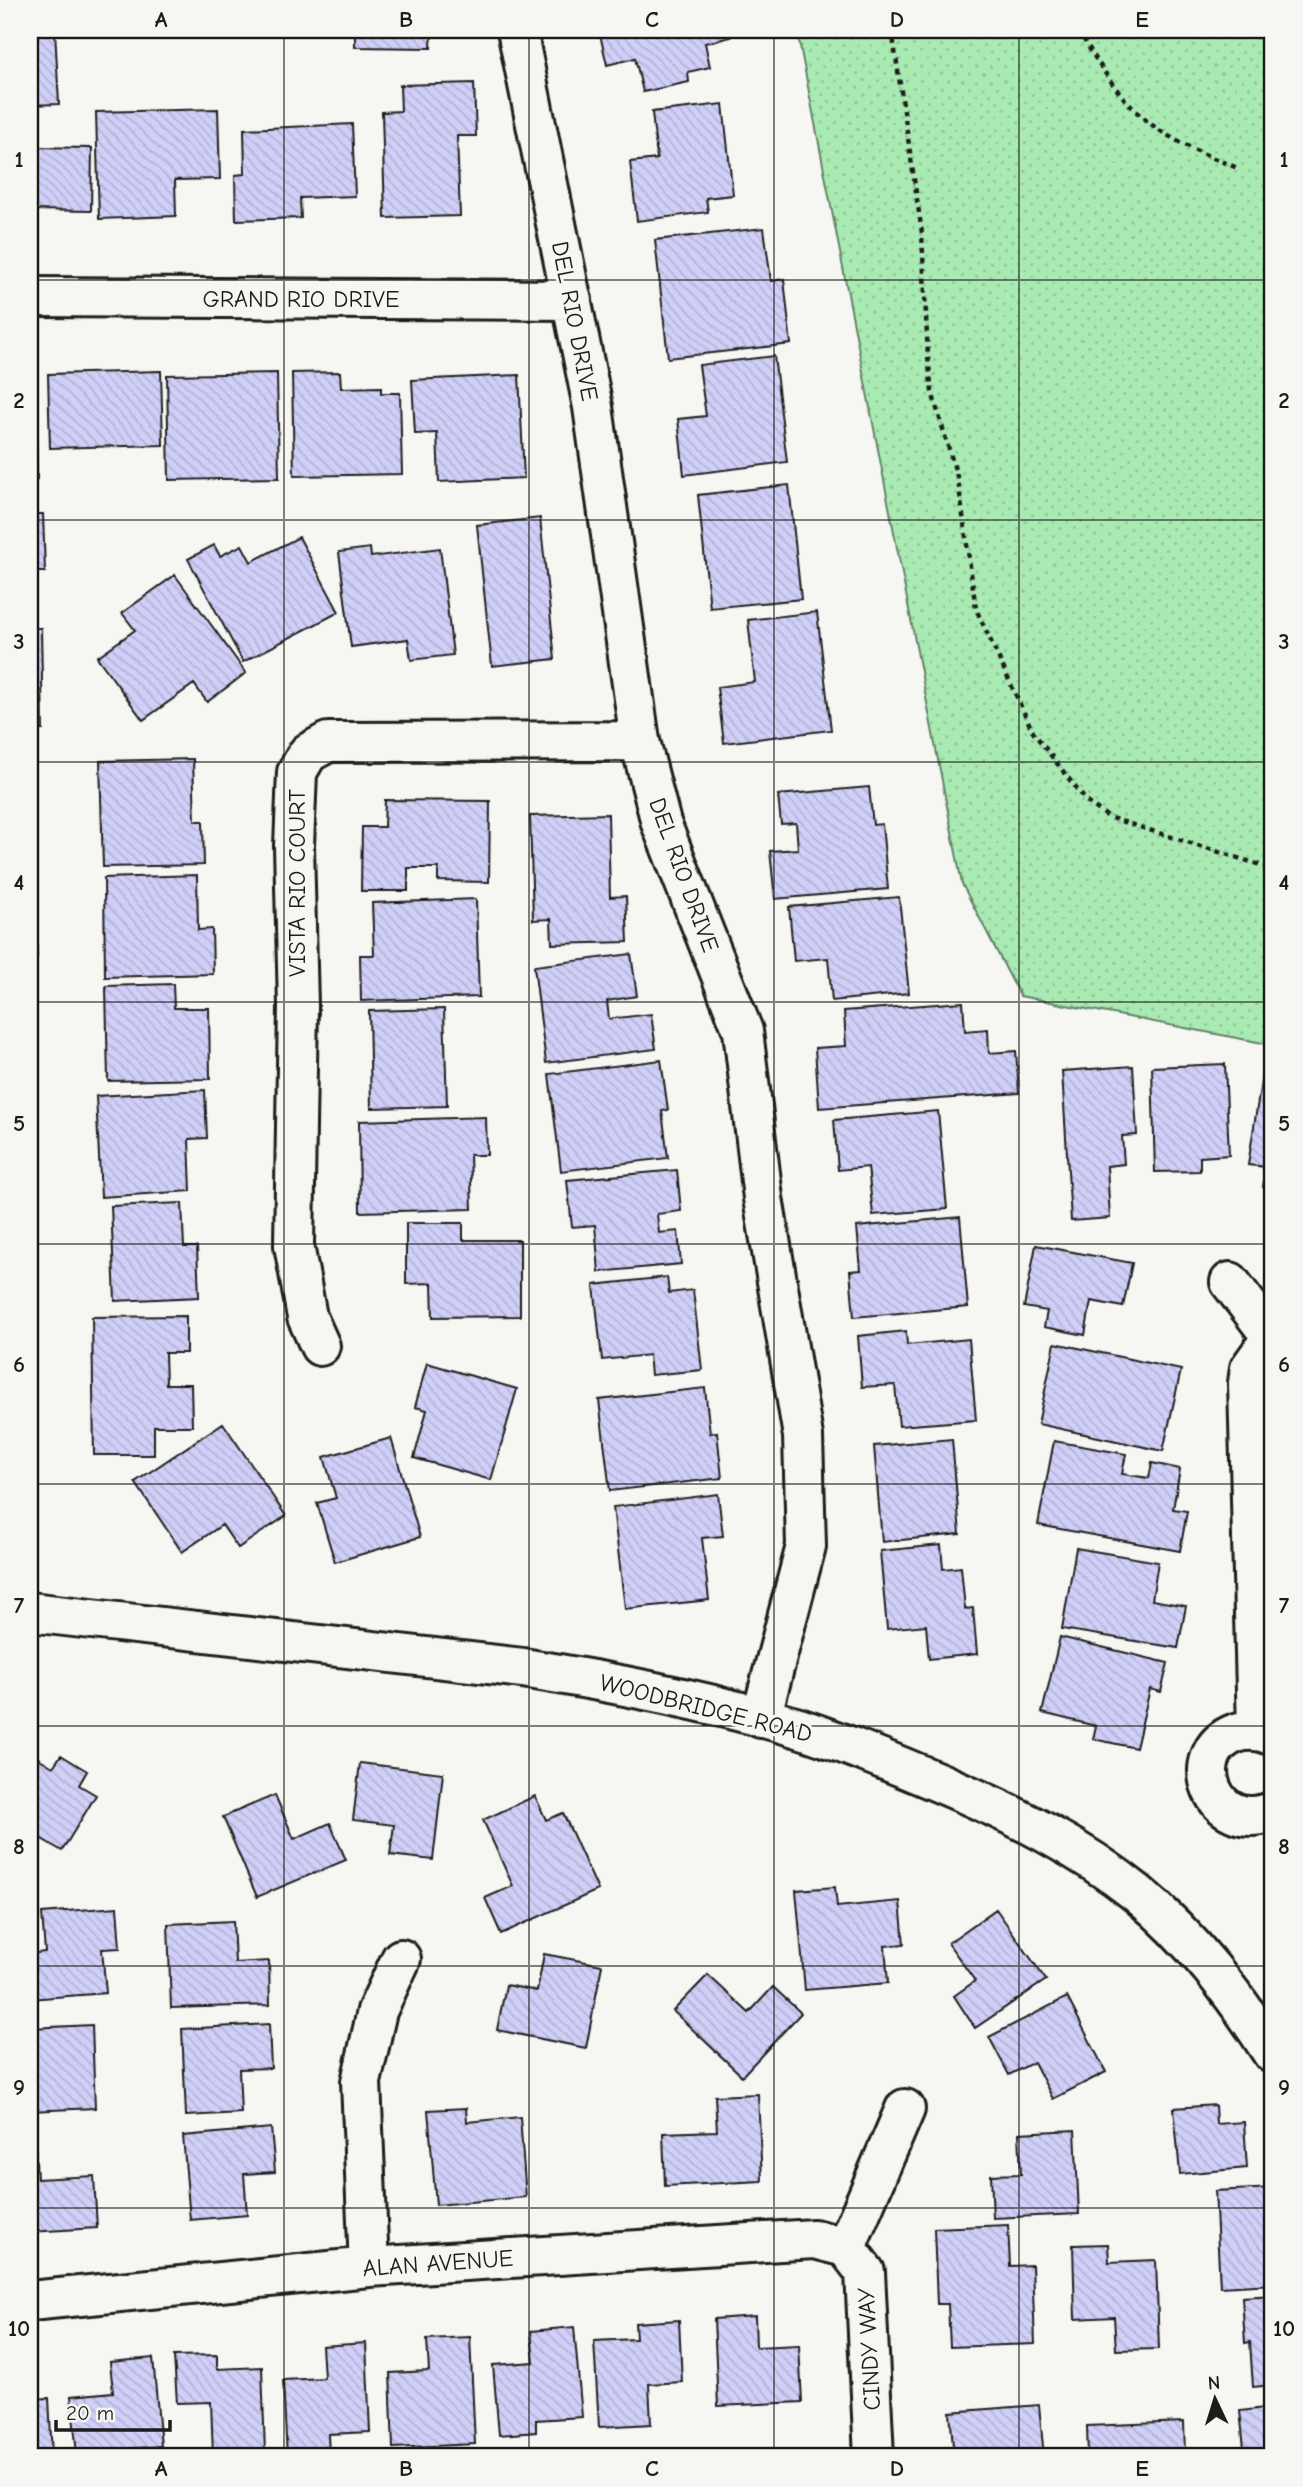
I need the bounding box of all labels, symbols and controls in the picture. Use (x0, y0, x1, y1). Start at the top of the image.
text: A (155, 6, 168, 33)
text: B (399, 6, 413, 33)
text: C (645, 6, 659, 33)
text: D (890, 6, 904, 33)
text: E (1135, 6, 1149, 33)
text: 1 (14, 146, 24, 173)
text: 1 (1279, 146, 1289, 173)
street label: DEL RIO DRIVE (546, 239, 604, 403)
street label: GRAND RIO DRIVE (203, 285, 399, 313)
text: 2 (13, 387, 25, 414)
text: 2 (1278, 387, 1290, 414)
text: 3 (13, 628, 25, 655)
text: 3 (1278, 628, 1290, 655)
street label: VISTA RIO COURT (283, 789, 311, 977)
street label: DEL RIO DRIVE (643, 794, 725, 956)
text: 4 (14, 869, 25, 896)
text: 4 (1279, 869, 1290, 896)
text: 5 (13, 1110, 25, 1137)
text: 5 (1278, 1110, 1290, 1137)
text: 6 (13, 1351, 25, 1378)
text: 6 (1278, 1351, 1290, 1378)
text: 7 (14, 1592, 25, 1619)
text: 7 (1279, 1592, 1290, 1619)
street label: WOODBRIDGE ROAD (597, 1668, 815, 1748)
text: 8 (13, 1833, 25, 1860)
text: 8 (1278, 1833, 1290, 1860)
text: 9 (13, 2074, 25, 2101)
text: 9 (1278, 2074, 1290, 2101)
street label: ALAN AVENUE (362, 2244, 514, 2282)
street label: CINDY WAY (852, 2286, 886, 2411)
text: 10 (8, 2315, 30, 2342)
text: 10 (1273, 2315, 1295, 2342)
north arrow (1180, 2364, 1250, 2434)
text: N (1207, 2372, 1221, 2394)
scale bar (56, 2389, 170, 2433)
text: 20 m (66, 2401, 114, 2425)
text: A (155, 2455, 168, 2482)
text: B (399, 2455, 413, 2482)
text: C (645, 2455, 659, 2482)
text: D (890, 2455, 904, 2482)
text: E (1135, 2455, 1149, 2482)

